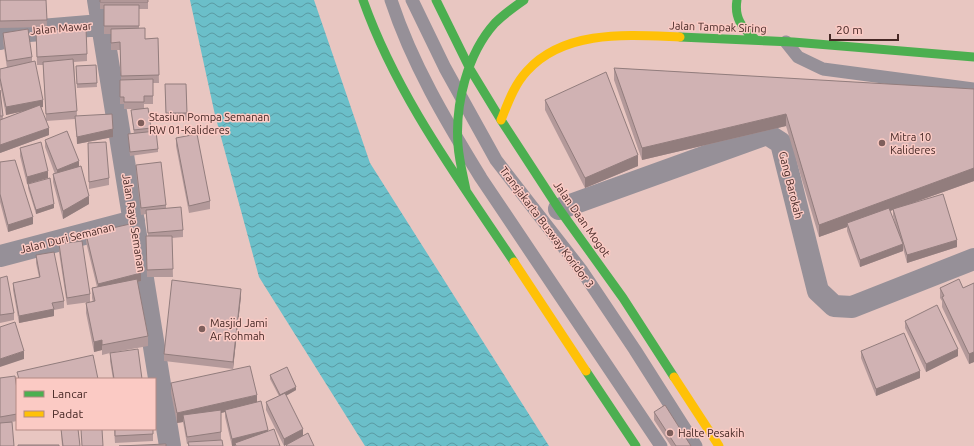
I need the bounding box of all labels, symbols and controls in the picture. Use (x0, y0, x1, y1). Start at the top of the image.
scale bar (830, 16, 898, 42)
street label: Jalan Mawar (30, 19, 93, 37)
street label: Jalan Tampak Siring (669, 19, 767, 35)
text: 20 m (836, 23, 863, 36)
place label: Stasiun Pompa Semanan RW 01-Kalideres (149, 111, 269, 136)
marker: Stasiun Pompa Semanan RW 01-Kalideres (136, 118, 146, 128)
place label: Mitra 10 Kalideres (890, 131, 936, 156)
marker: Mitra 10 Kalideres (877, 138, 887, 148)
street label: Gang Barokah (777, 150, 805, 220)
street label: Transjakarta Busway Koridor 3 (498, 164, 596, 290)
street label: Jalan Raya Semanan (120, 173, 148, 273)
street label: Jalan Daan Mogot (551, 179, 613, 260)
street label: Jalan Duri Semanan (18, 220, 116, 256)
place label: Masjid Jami Ar Rohmah (210, 317, 268, 342)
marker: Masjid Jami Ar Rohmah (197, 324, 207, 334)
legend (16, 378, 156, 430)
text: Lancar (52, 387, 88, 400)
text: Padat (52, 407, 83, 420)
place label: Halte Pesakih (678, 427, 744, 439)
marker: Halte Pesakih (665, 428, 675, 438)

